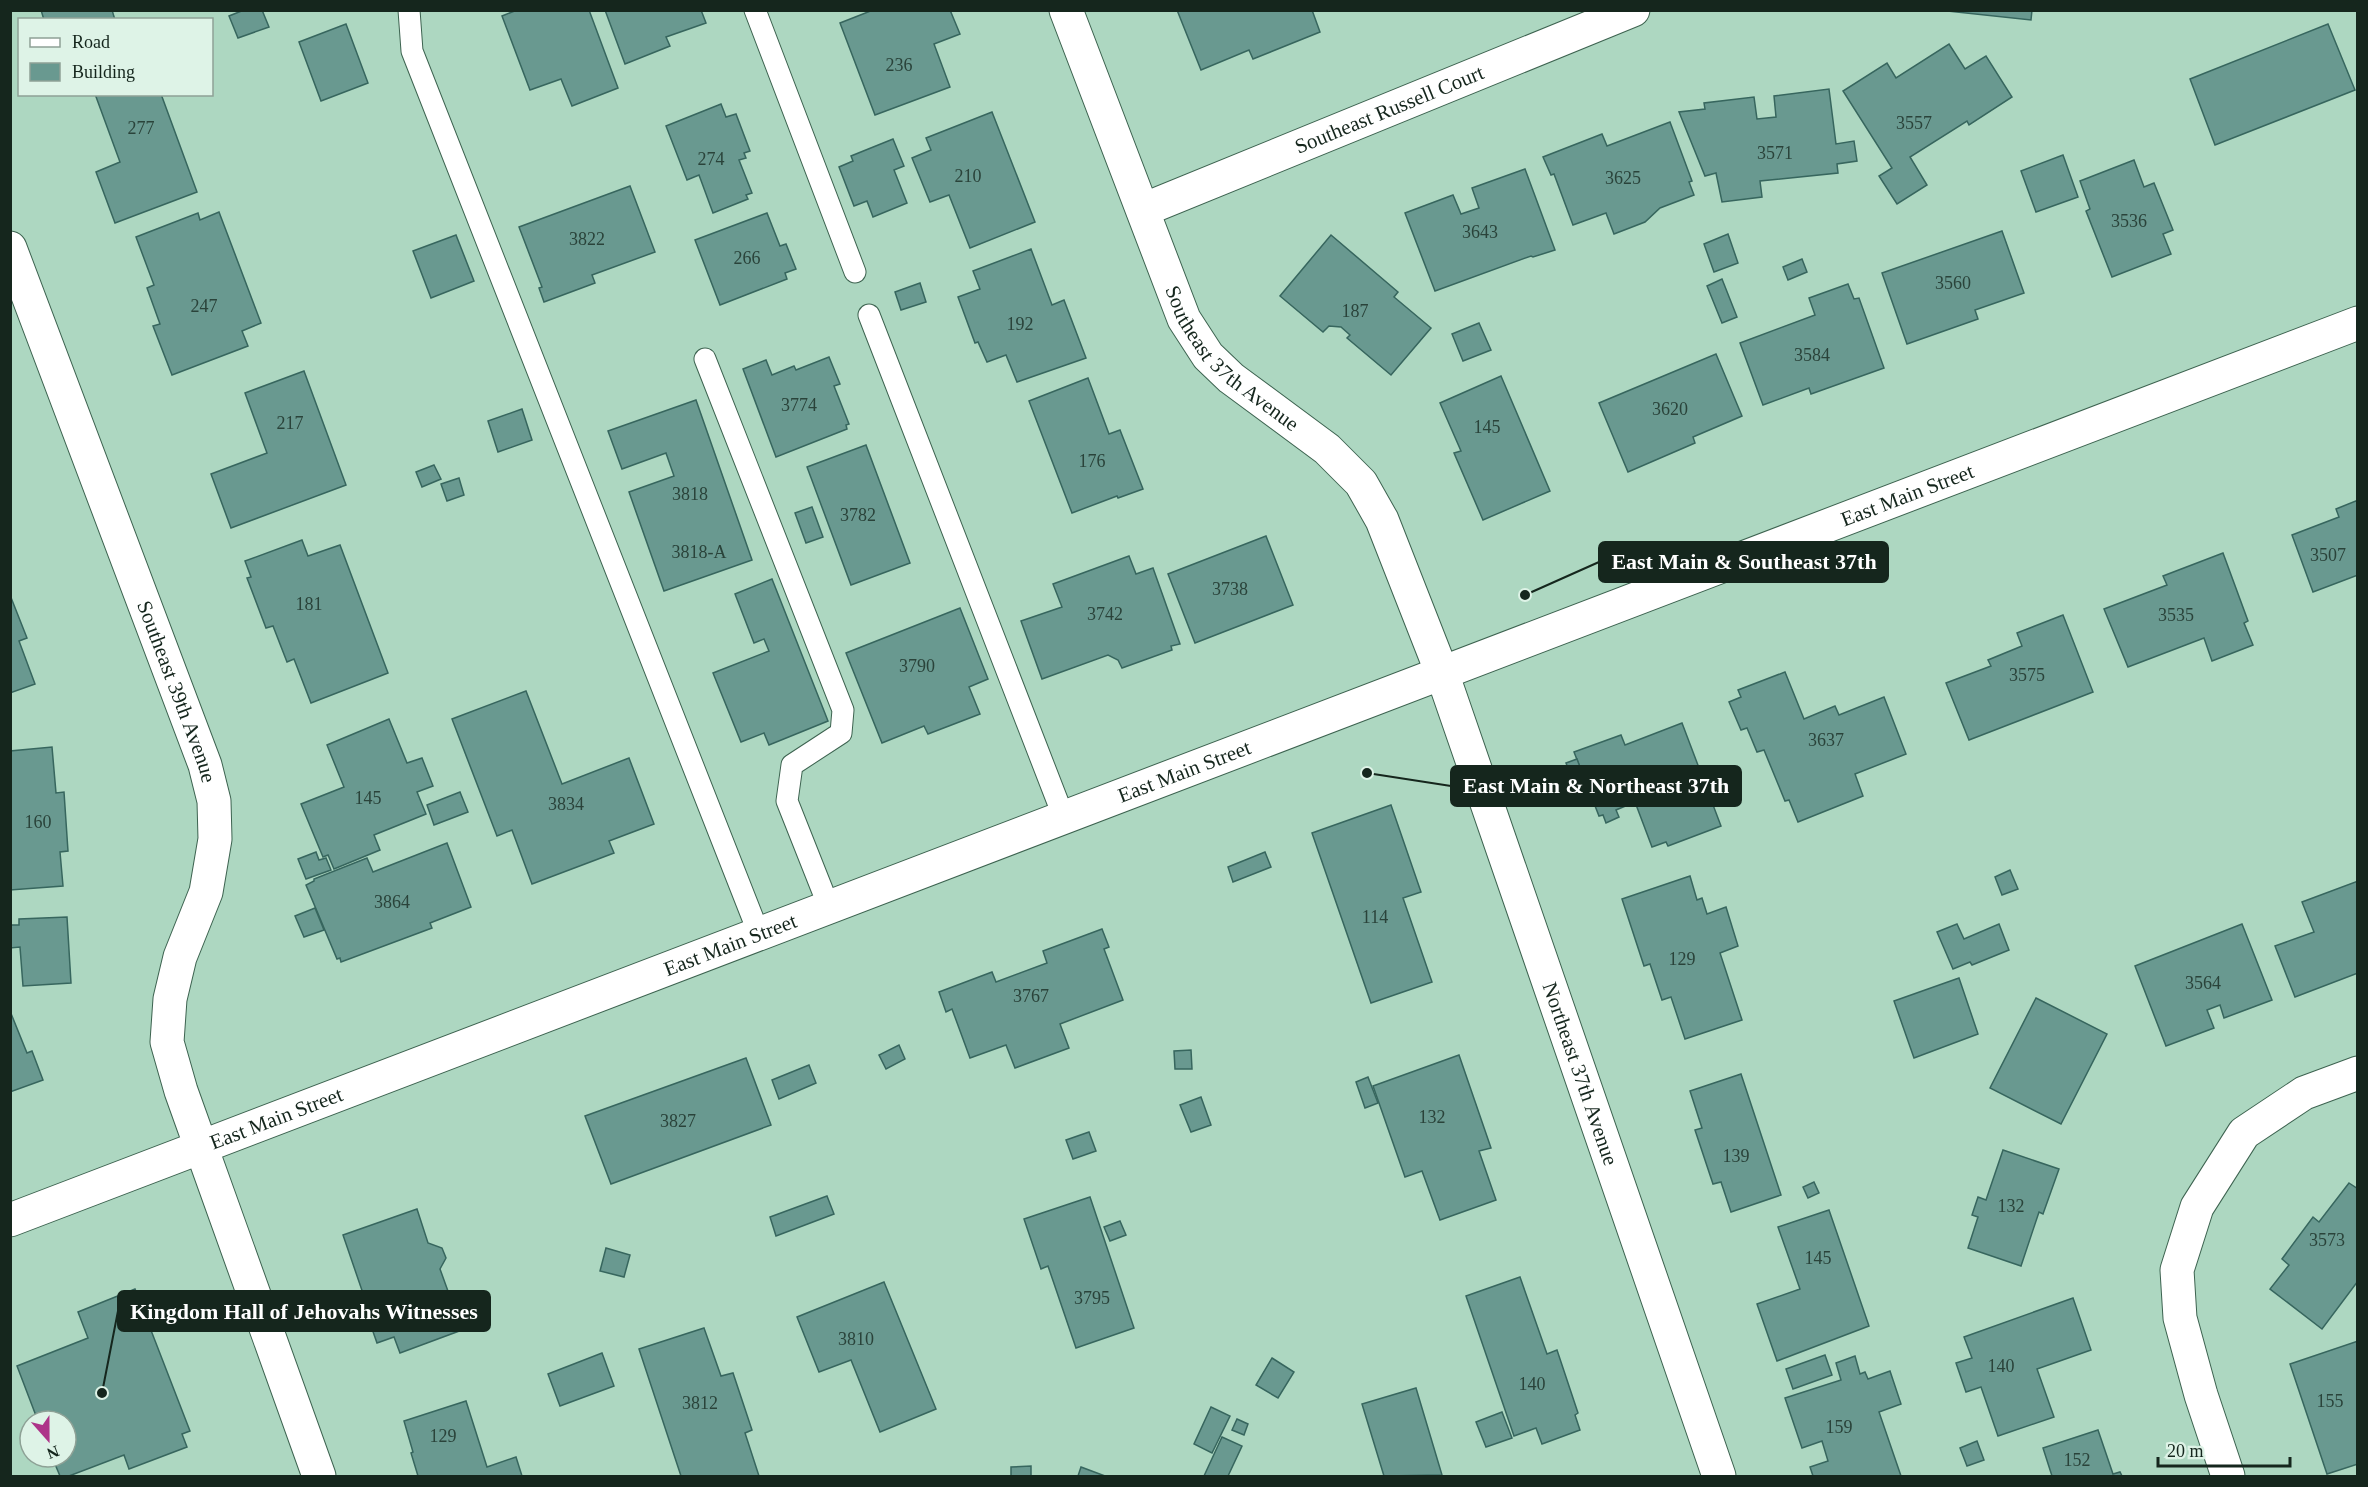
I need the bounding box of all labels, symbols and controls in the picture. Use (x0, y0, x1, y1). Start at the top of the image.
legend (18, 18, 213, 96)
text: Road (72, 32, 110, 52)
house number: 236 (886, 55, 913, 75)
street label: Southeast Russell Court (1291, 60, 1487, 159)
text: Building (72, 62, 135, 82)
house number: 3557 (1896, 113, 1932, 133)
house number: 277 (128, 118, 155, 138)
house number: 3571 (1757, 143, 1793, 163)
house number: 274 (698, 149, 725, 169)
house number: 210 (955, 166, 982, 186)
house number: 3625 (1605, 168, 1641, 188)
house number: 3536 (2111, 211, 2147, 231)
house number: 3643 (1462, 222, 1498, 242)
house number: 3822 (569, 229, 605, 249)
house number: 266 (734, 248, 761, 268)
house number: 3560 (1935, 273, 1971, 293)
street label: Southeast 37th Avenue (1160, 282, 1304, 436)
house number: 247 (191, 296, 218, 316)
house number: 187 (1342, 301, 1369, 321)
house number: 192 (1007, 314, 1034, 334)
house number: 3584 (1794, 345, 1830, 365)
house number: 3774 (781, 395, 817, 415)
house number: 3620 (1652, 399, 1688, 419)
house number: 217 (277, 413, 304, 433)
house number: 145 (1474, 417, 1501, 437)
house number: 176 (1079, 451, 1106, 471)
street label: East Main Street (1838, 459, 1977, 531)
house number: 3818 (672, 484, 708, 504)
house number: 3782 (840, 505, 876, 525)
house number: 3818-A (672, 542, 727, 562)
callout: East Main & Southeast 37th (1599, 542, 1888, 582)
house number: 3507 (2310, 545, 2346, 565)
text: East Main & Southeast 37th (1611, 549, 1877, 574)
house number: 3738 (1212, 579, 1248, 599)
house number: 181 (296, 594, 323, 614)
street label: Southeast 39th Avenue (132, 597, 221, 785)
house number: 3742 (1087, 604, 1123, 624)
house number: 3535 (2158, 605, 2194, 625)
house number: 3790 (899, 656, 935, 676)
house number: 3575 (2009, 665, 2045, 685)
house number: 3637 (1808, 730, 1844, 750)
street label: East Main Street (1115, 735, 1254, 808)
callout: East Main & Northeast 37th (1451, 766, 1741, 806)
text: East Main & Northeast 37th (1463, 773, 1729, 798)
house number: 145 (355, 788, 382, 808)
house number: 3834 (548, 794, 584, 814)
house number: 160 (25, 812, 52, 832)
house number: 3864 (374, 892, 410, 912)
house number: 114 (1362, 907, 1388, 927)
street label: East Main Street (661, 909, 800, 981)
house number: 129 (1669, 949, 1696, 969)
house number: 3564 (2185, 973, 2221, 993)
street label: Northeast 37th Avenue (1538, 979, 1623, 1169)
house number: 3767 (1013, 986, 1049, 1006)
street label: East Main Street (207, 1082, 346, 1154)
house number: 132 (1419, 1107, 1446, 1127)
house number: 3827 (660, 1111, 696, 1131)
house number: 139 (1723, 1146, 1750, 1166)
house number: 132 (1998, 1196, 2025, 1216)
house number: 3573 (2309, 1230, 2345, 1250)
house number: 145 (1805, 1248, 1832, 1268)
house number: 3795 (1074, 1288, 1110, 1308)
callout: Kingdom Hall of Jehovahs Witnesses (118, 1291, 490, 1331)
text: Kingdom Hall of Jehovahs Witnesses (130, 1299, 478, 1324)
house number: 3810 (838, 1329, 874, 1349)
house number: 140 (1988, 1356, 2015, 1376)
house number: 140 (1519, 1374, 1546, 1394)
house number: 155 (2317, 1391, 2344, 1411)
house number: 3812 (682, 1393, 718, 1413)
north arrow (18, 1409, 78, 1469)
house number: 159 (1826, 1417, 1853, 1437)
house number: 129 (430, 1426, 457, 1446)
scale bar (2158, 1430, 2290, 1468)
text: 20 m (2167, 1441, 2204, 1461)
text: N (44, 1443, 62, 1463)
house number: 152 (2064, 1450, 2091, 1470)

